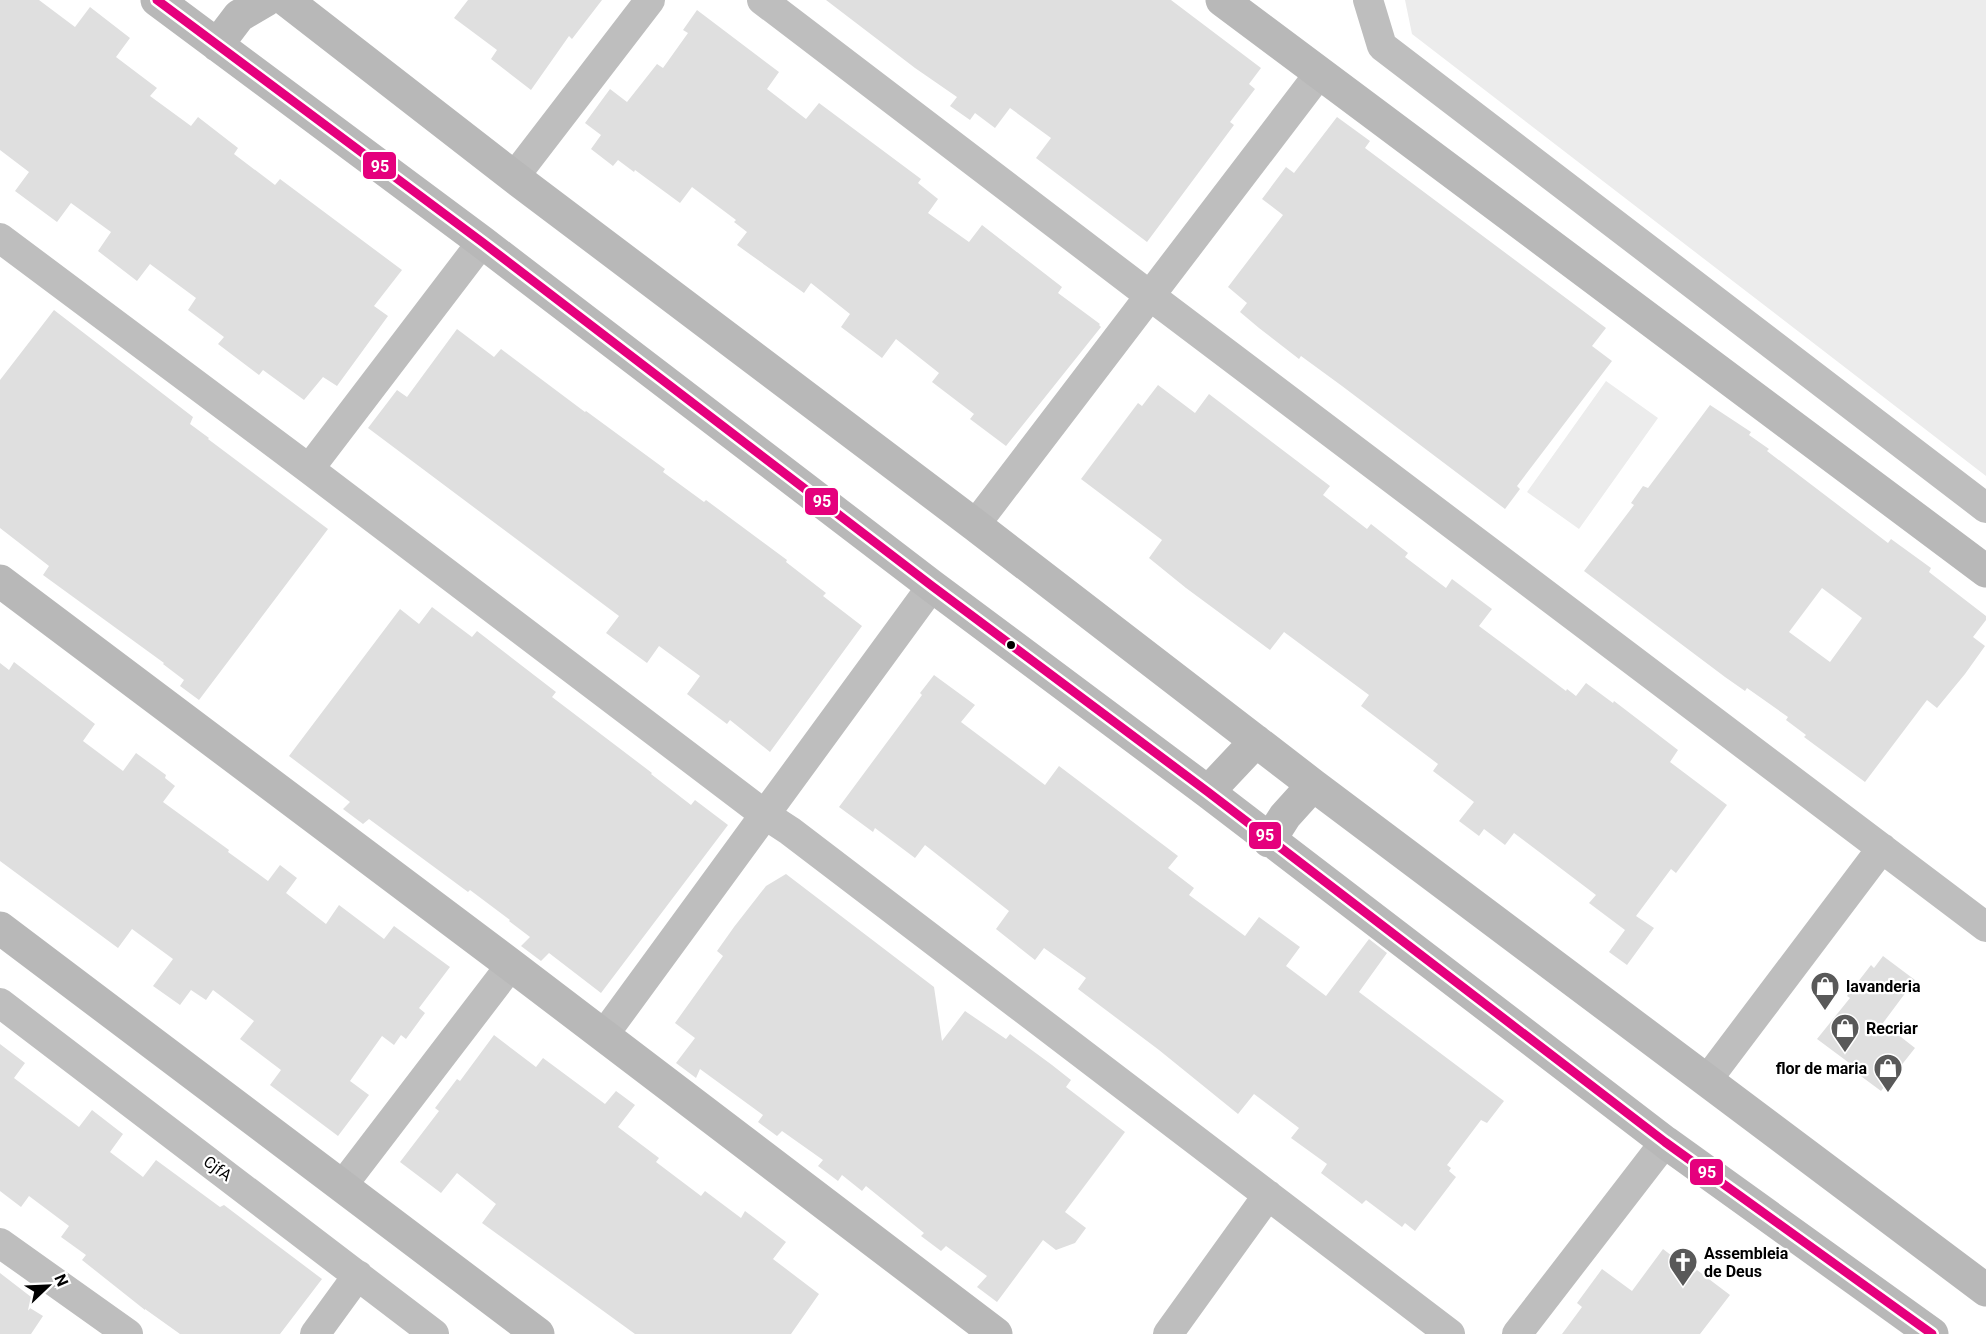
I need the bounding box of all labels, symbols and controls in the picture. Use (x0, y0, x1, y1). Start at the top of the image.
line badge: 95 (362, 151, 397, 180)
text: 95 (371, 157, 389, 176)
line badge: 95 (804, 487, 839, 516)
text: 95 (813, 492, 831, 511)
unlabelled marker (1005, 639, 1017, 651)
line badge: 95 (1248, 821, 1282, 850)
text: 95 (1256, 826, 1274, 845)
shop icon: lavanderia (1809, 970, 1841, 1012)
place label: lavanderia (1846, 977, 1921, 996)
shop icon: Recriar (1829, 1012, 1861, 1054)
place label: Recriar (1866, 1019, 1918, 1038)
shop icon: flor de maria (1872, 1052, 1904, 1094)
place label: flor de maria (1776, 1059, 1867, 1078)
street label: CjfA (200, 1152, 236, 1185)
line badge: 95 (1689, 1158, 1724, 1186)
text: 95 (1698, 1163, 1716, 1182)
place label: Assembleia de Deus (1704, 1244, 1789, 1281)
church icon: Assembleia de Deus (1667, 1246, 1699, 1288)
north arrow (18, 1256, 78, 1316)
text: N (50, 1271, 72, 1289)

